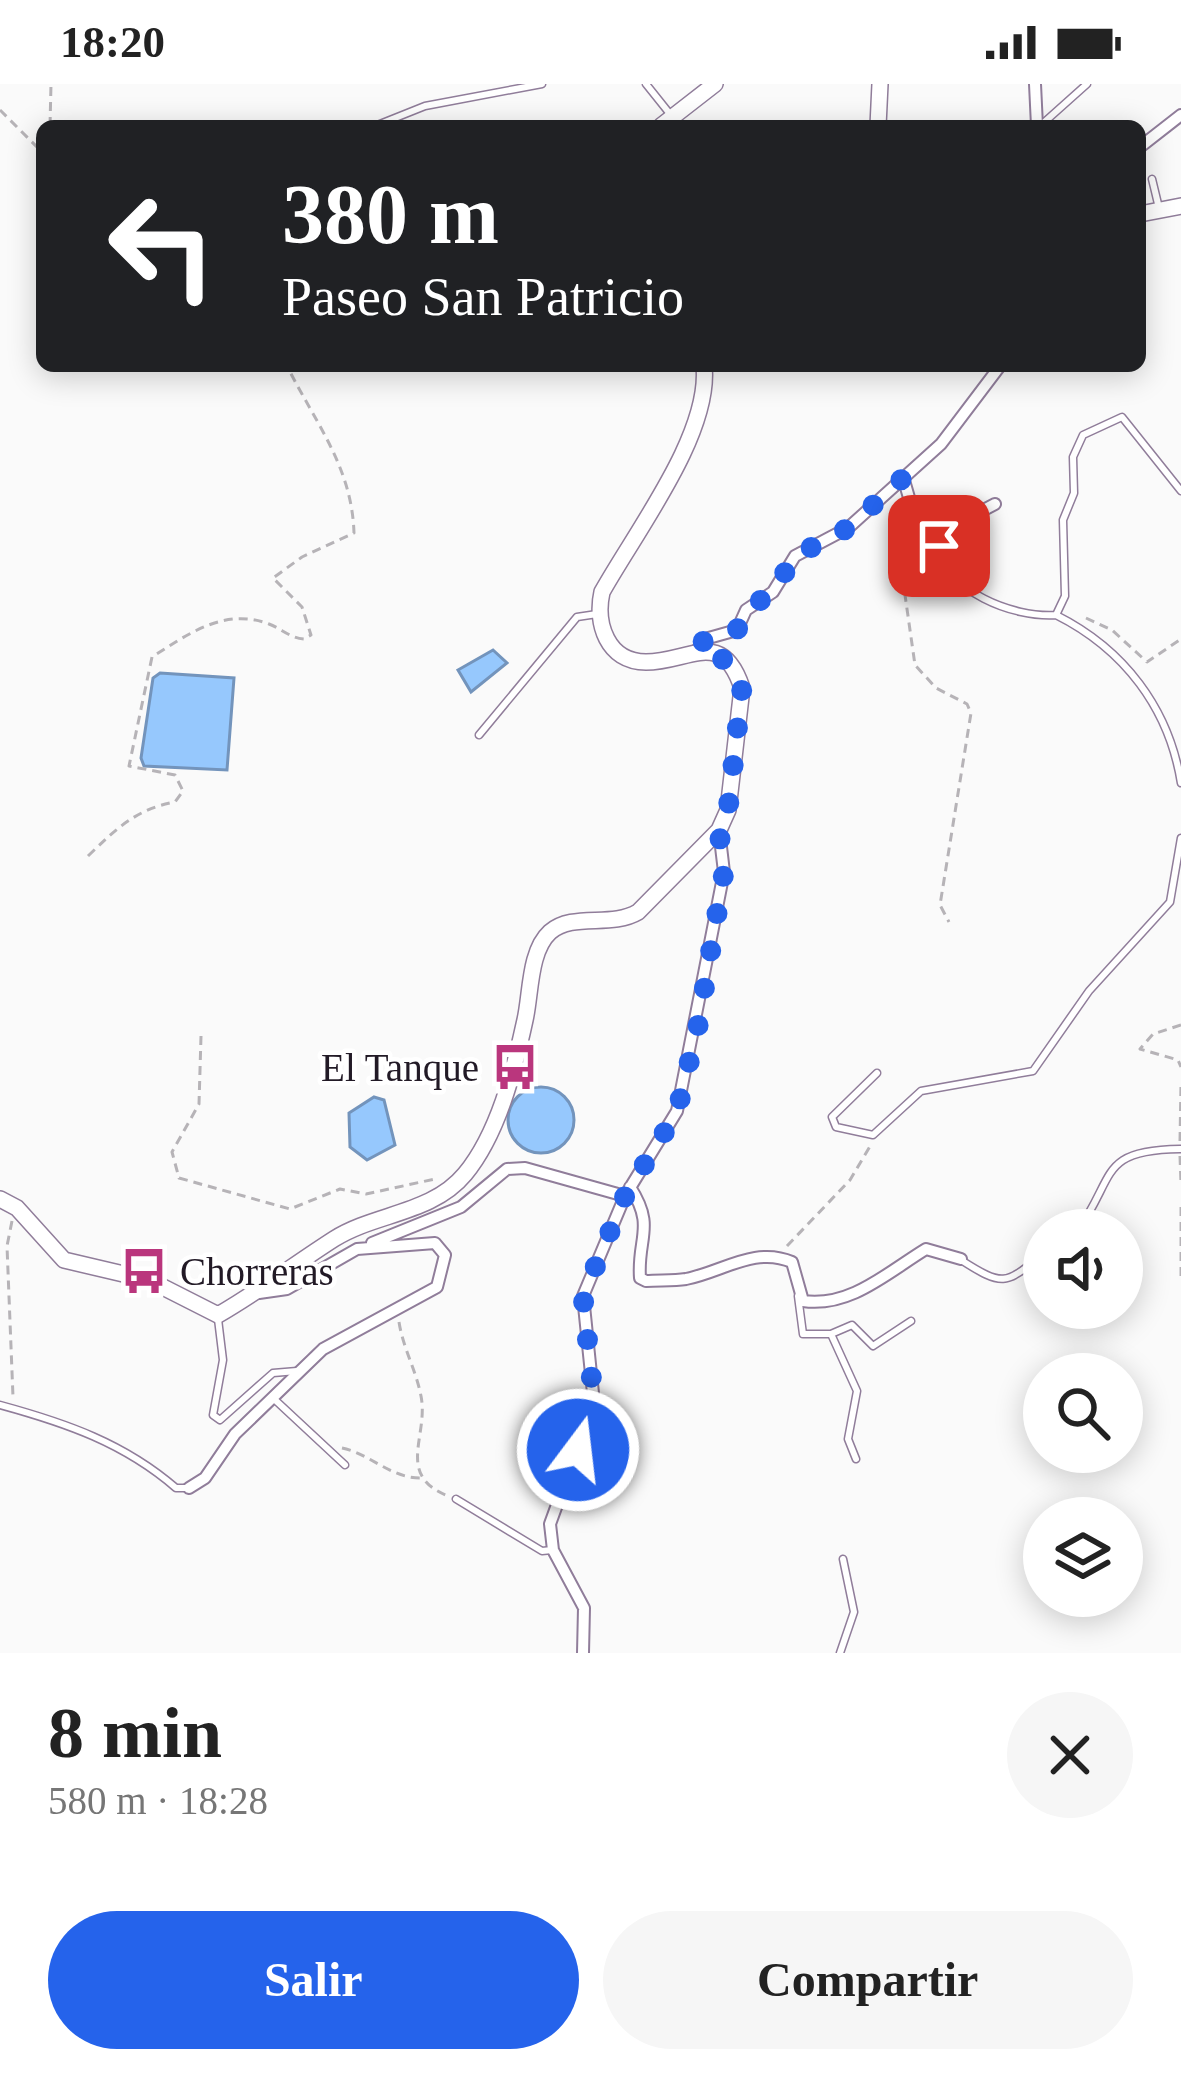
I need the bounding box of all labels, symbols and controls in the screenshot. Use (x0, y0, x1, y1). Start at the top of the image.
text: 18:20 (60, 17, 165, 67)
icon: left (84, 168, 240, 324)
text: 380 m (282, 168, 499, 261)
text: Paseo San Patricio (282, 267, 684, 327)
pin (888, 495, 990, 597)
icon: arrive (906, 513, 972, 579)
bus stop icon: El Tanque (490, 1042, 540, 1092)
place label: El Tanque (321, 1046, 479, 1090)
map controls (1023, 1209, 1143, 1617)
button: sound (1023, 1209, 1143, 1329)
bus stop icon: Chorreras (119, 1246, 169, 1296)
place label: Chorreras (180, 1250, 334, 1293)
button: search (1023, 1353, 1143, 1473)
position arrow (515, 1387, 641, 1513)
button: layers (1023, 1497, 1143, 1617)
button: close (1007, 1692, 1133, 1818)
text: 8 min (48, 1693, 222, 1773)
text: 580 m · 18:28 (48, 1779, 268, 1822)
button: Salir (48, 1911, 579, 2049)
button: Compartir (603, 1911, 1133, 2049)

